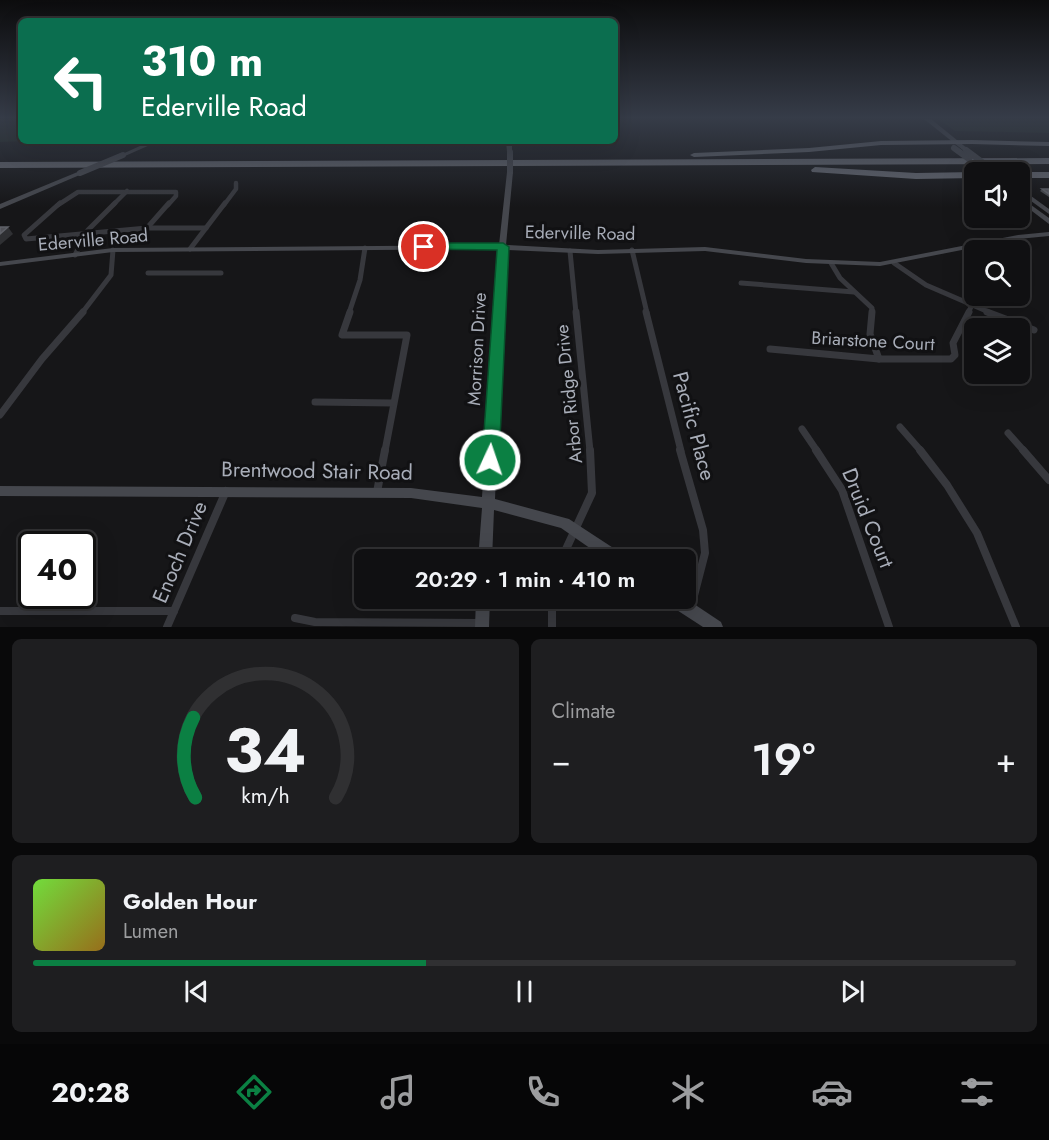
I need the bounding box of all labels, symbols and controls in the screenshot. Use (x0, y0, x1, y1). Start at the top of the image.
text: 310 m (141, 31, 263, 92)
icon: left (42, 42, 120, 120)
text: Ederville Road (141, 87, 307, 126)
map controls (964, 162, 1030, 384)
button: sound (964, 162, 1030, 228)
street label: Ederville Road (525, 219, 635, 247)
pin (398, 221, 449, 272)
street label: Ederville Road (37, 222, 149, 258)
icon: arrive (407, 230, 440, 263)
button: search (964, 240, 1030, 306)
street label: Morrison Drive (461, 292, 493, 406)
button: layers (964, 318, 1030, 384)
street label: Arbor Ridge Drive (549, 323, 589, 465)
street label: Briarstone Court (811, 325, 936, 357)
street label: Pacific Place (665, 368, 723, 484)
position arrow (458, 428, 522, 492)
street label: Brentwood Stair Road (221, 454, 413, 488)
street label: Druid Court (834, 464, 902, 572)
street label: Enoch Drive (145, 496, 215, 608)
speed limit sign: 40 (18, 531, 96, 609)
text: 20:29 · 1 min · 410 m (415, 563, 635, 595)
text: Climate (552, 697, 615, 726)
text: 34 (224, 705, 306, 795)
text: 19° (751, 727, 815, 792)
text: − (552, 737, 571, 784)
text: + (996, 737, 1016, 784)
text: km/h (241, 780, 289, 811)
text: Golden Hour (123, 885, 257, 917)
text: Lumen (123, 917, 179, 946)
icon: previous (180, 975, 213, 1008)
icon: pause (508, 975, 541, 1008)
icon: next (836, 975, 869, 1008)
icon: directions (233, 1071, 275, 1113)
icon: music (377, 1071, 419, 1113)
icon: phone (522, 1071, 564, 1113)
icon: climate (667, 1071, 709, 1113)
icon: car (811, 1071, 853, 1113)
icon: filters (956, 1071, 998, 1113)
text: 20:28 (51, 1073, 130, 1112)

